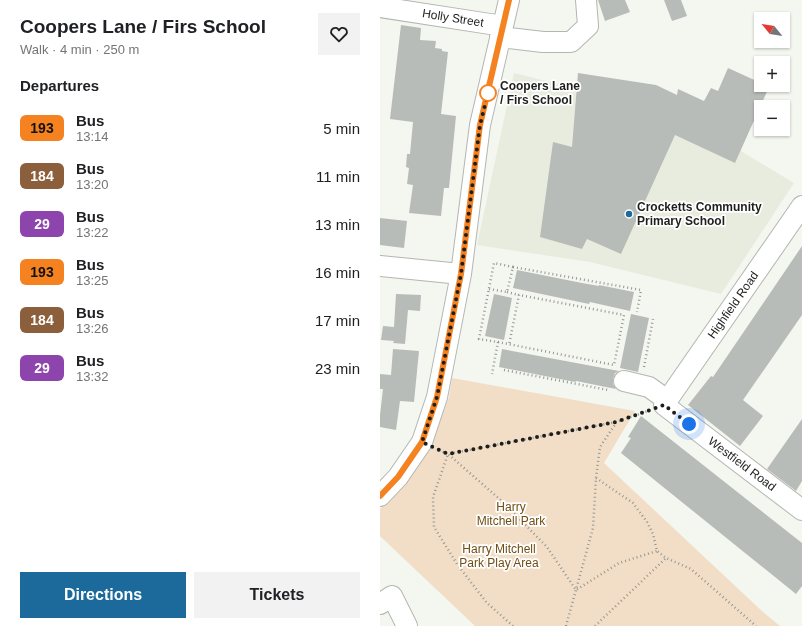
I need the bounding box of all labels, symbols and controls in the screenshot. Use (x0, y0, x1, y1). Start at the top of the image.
street label: Holly Street (421, 6, 485, 30)
north arrow (754, 12, 790, 48)
map controls (754, 12, 790, 136)
button: heart (318, 13, 360, 55)
text: Coopers Lane / Firs School (20, 16, 266, 37)
text: Walk · 4 min · 250 m (20, 42, 139, 57)
button: + (754, 56, 790, 92)
text: Departures (20, 77, 99, 94)
place label: Coopers Lane / Firs School (500, 79, 580, 107)
marker: Coopers Lane / Firs School (479, 84, 497, 102)
button: − (754, 100, 790, 136)
text: Bus (76, 112, 104, 129)
text: 193 (30, 120, 54, 136)
text: 5 min (323, 120, 360, 137)
text: 13:14 (76, 129, 109, 144)
text: Bus (76, 160, 104, 177)
text: 184 (30, 168, 54, 184)
text: 11 min (316, 168, 360, 185)
text: 13:20 (76, 177, 109, 192)
place label: Crocketts Community Primary School (637, 200, 762, 228)
text: Bus (76, 208, 104, 225)
marker: Crocketts Community Primary School (624, 209, 634, 219)
text: 29 (34, 216, 50, 232)
text: 13 min (315, 216, 360, 233)
text: 13:22 (76, 225, 109, 240)
text: Bus (76, 256, 104, 273)
text: 193 (30, 264, 54, 280)
text: 16 min (315, 264, 360, 281)
street label: Highfield Road (705, 269, 761, 341)
text: 13:25 (76, 273, 109, 288)
text: Bus (76, 304, 104, 321)
text: 184 (30, 312, 54, 328)
text: 17 min (315, 312, 360, 329)
text: 13:26 (76, 321, 109, 336)
text: Bus (76, 352, 104, 369)
text: 29 (34, 360, 50, 376)
text: 23 min (315, 360, 360, 377)
text: 13:32 (76, 369, 109, 384)
your location (679, 414, 699, 434)
street label: Westfield Road (705, 434, 779, 494)
park label: Harry Mitchell Park (477, 500, 546, 528)
park label: Harry Mitchell Park Play Area (459, 542, 539, 570)
button: Directions (20, 572, 186, 618)
button: Tickets (194, 572, 360, 618)

